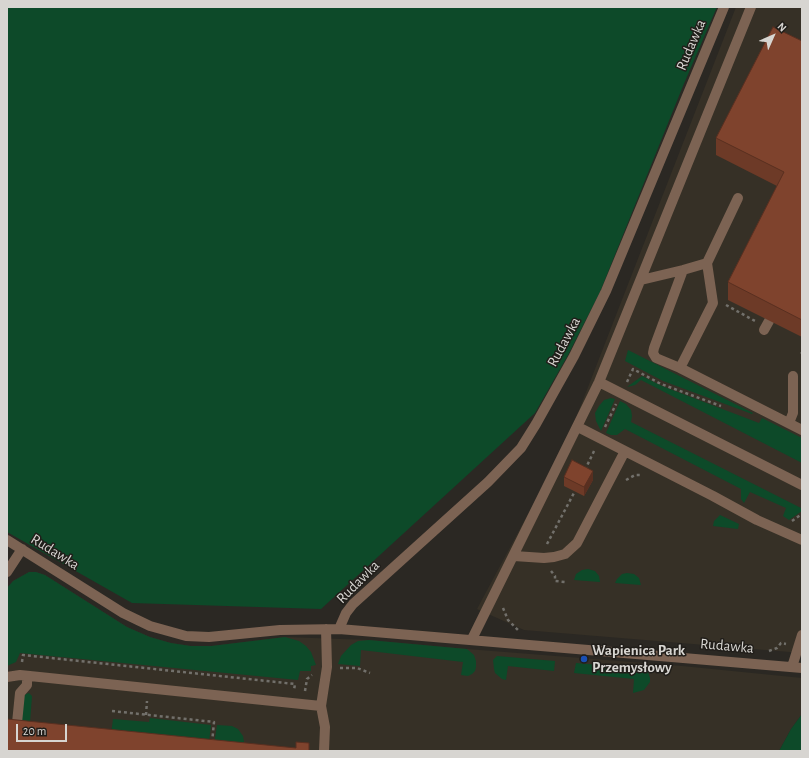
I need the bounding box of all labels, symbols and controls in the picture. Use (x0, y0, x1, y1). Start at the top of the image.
north arrow (753, 16, 793, 56)
street label: Rudawka (672, 17, 710, 73)
text: N (775, 21, 788, 34)
street label: Rudawka (543, 314, 585, 370)
street label: Rudawka (27, 530, 83, 574)
street label: Rudawka (333, 557, 383, 607)
street label: Rudawka (699, 635, 755, 657)
place label: Wapienica Park Przemysłowy (592, 641, 685, 676)
marker: Wapienica Park Przemysłowy (579, 654, 589, 664)
scale bar (18, 716, 69, 742)
text: 20 m (23, 725, 46, 737)

